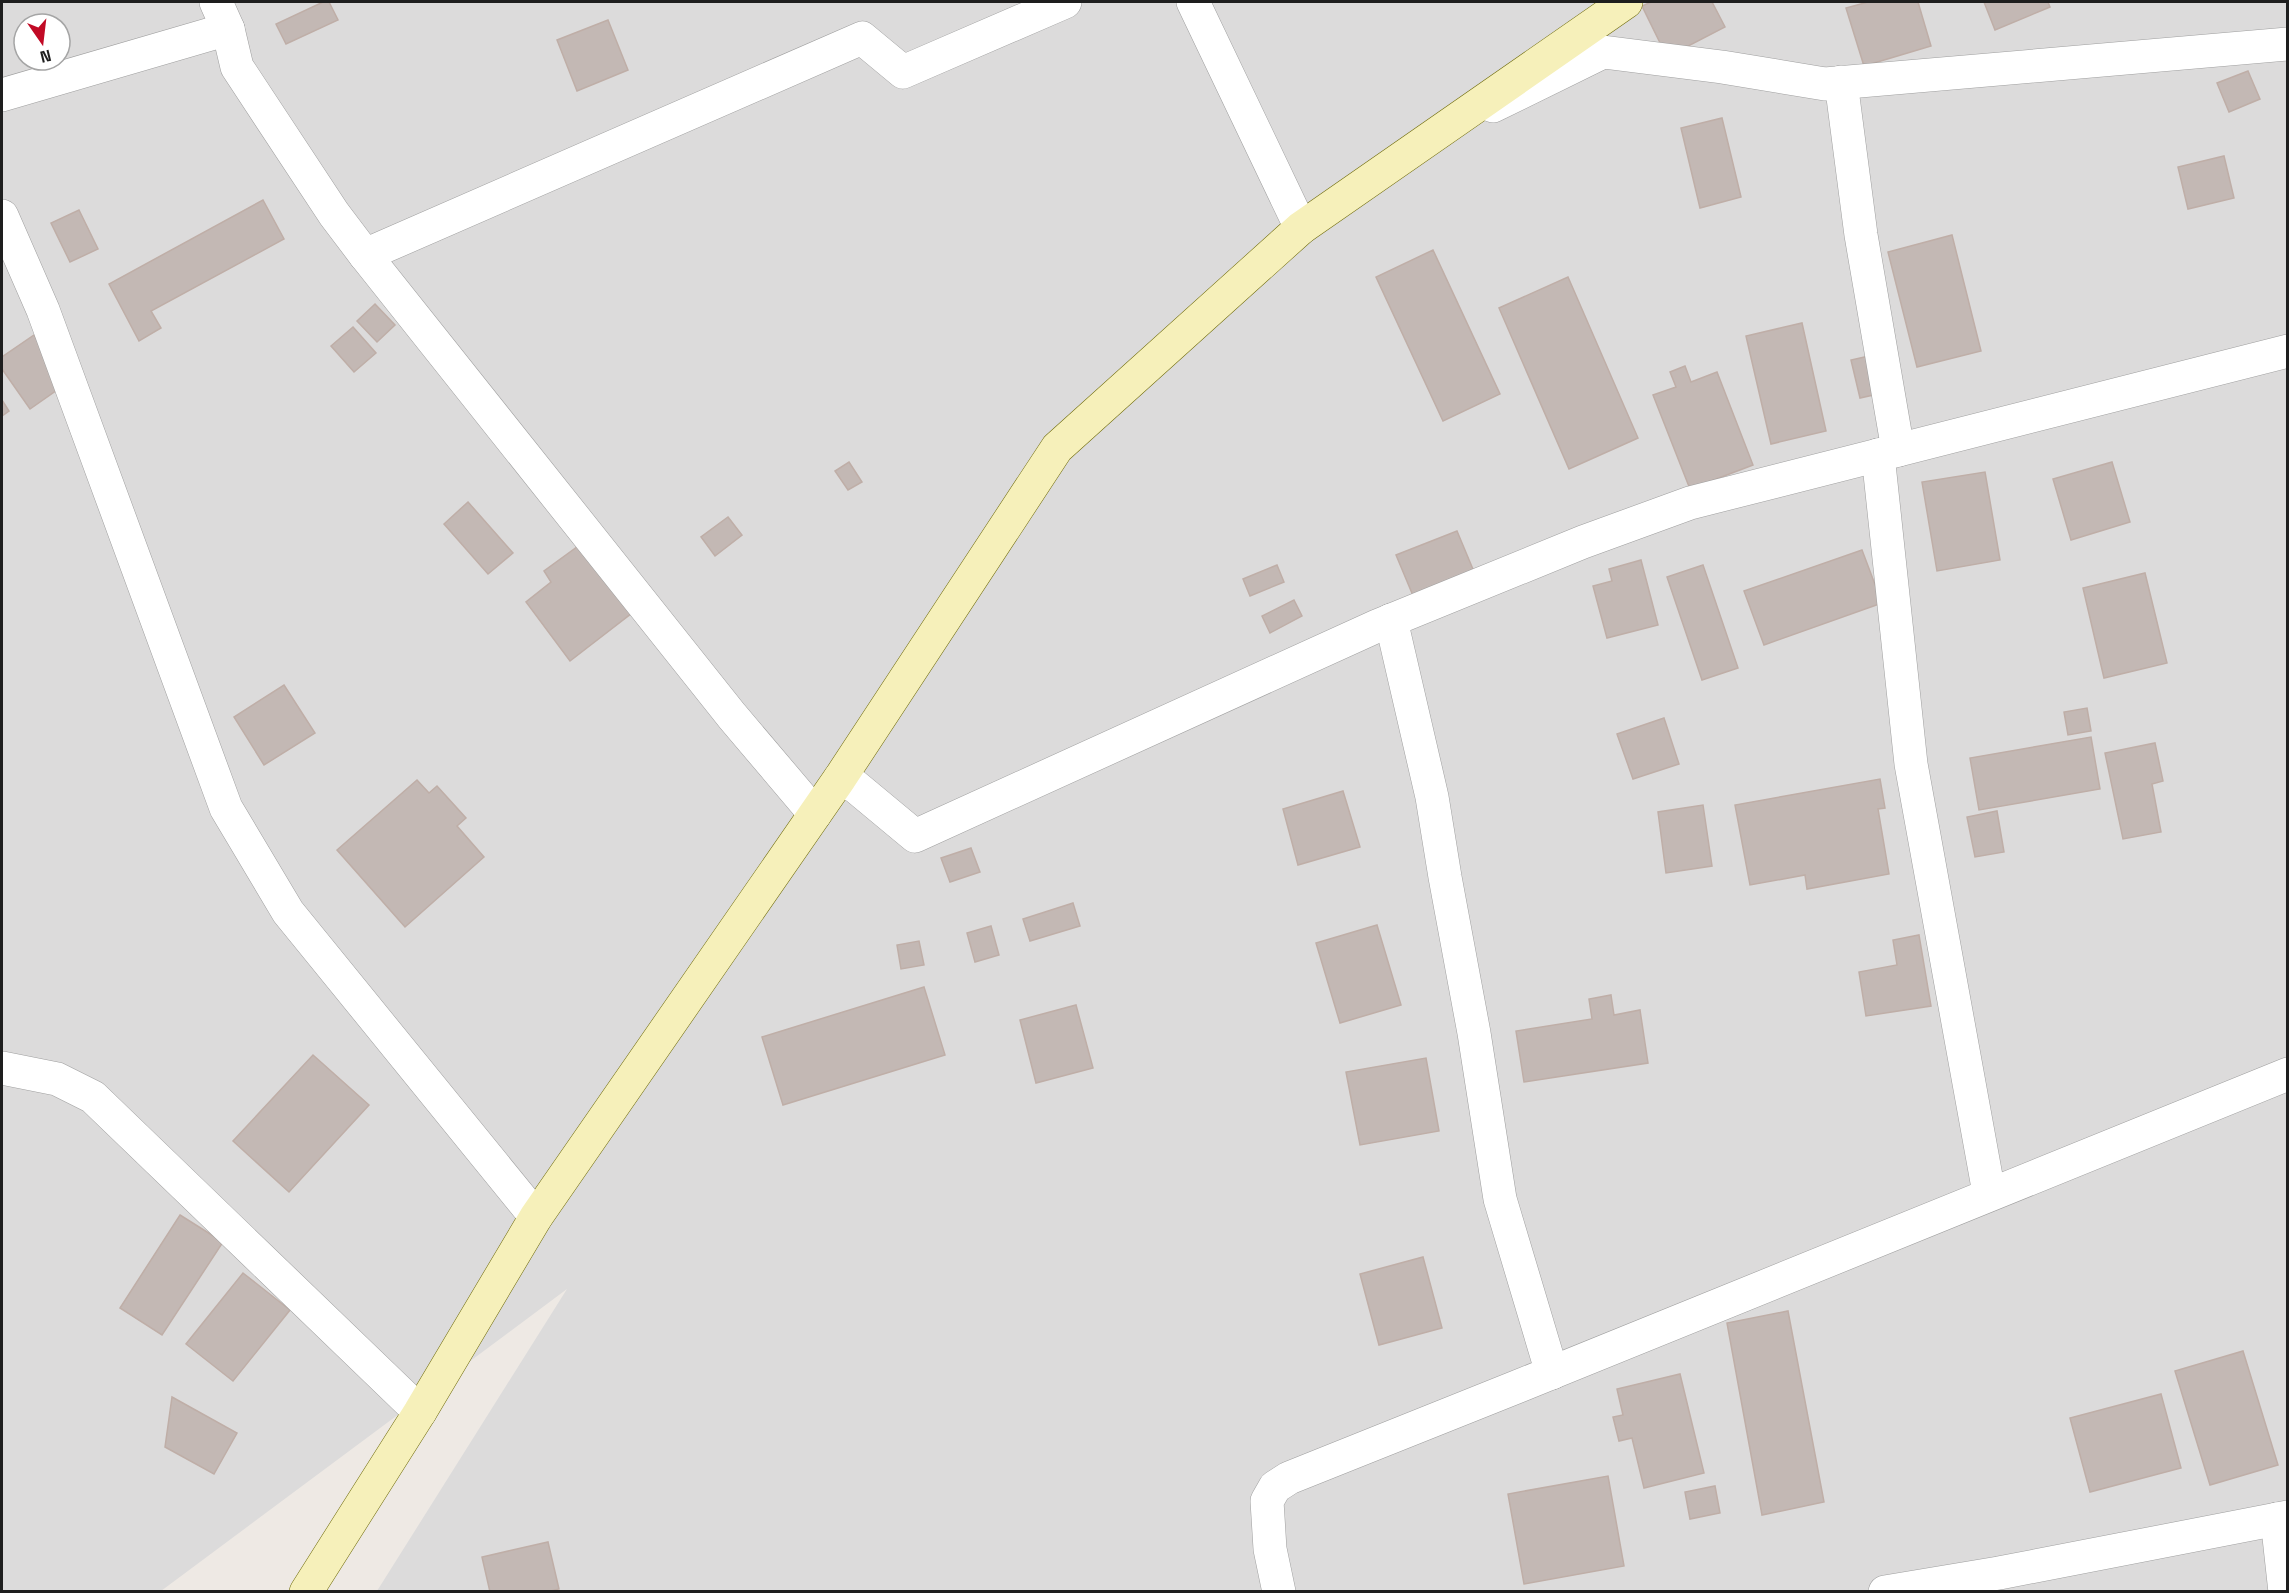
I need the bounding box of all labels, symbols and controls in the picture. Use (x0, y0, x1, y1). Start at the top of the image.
north arrow (12, 12, 72, 72)
text: N (38, 45, 53, 68)

